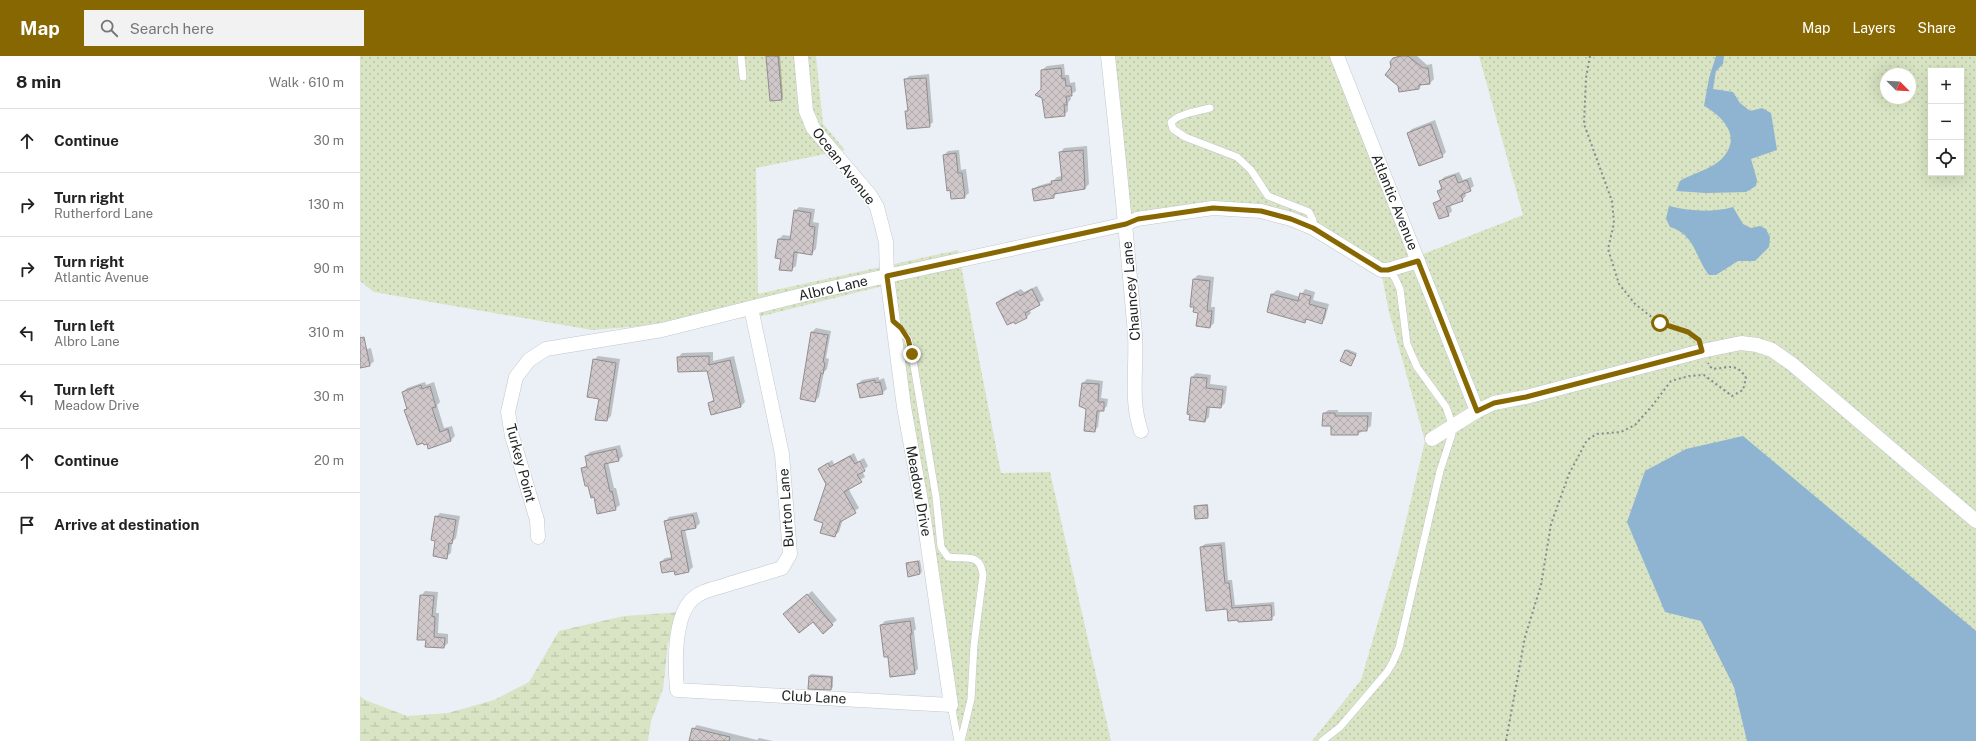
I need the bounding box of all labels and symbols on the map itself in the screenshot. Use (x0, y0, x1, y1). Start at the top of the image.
north arrow (1880, 68, 1916, 104)
street label: Ocean Avenue (809, 124, 879, 208)
street label: Atlantic Avenue (1368, 152, 1422, 252)
street label: Chauncey Lane (1119, 241, 1143, 341)
street label: Albro Lane (797, 272, 869, 304)
route start (1651, 314, 1669, 332)
route end (903, 345, 921, 363)
street label: Turkey Point (503, 422, 539, 504)
street label: Meadow Drive (903, 444, 935, 538)
street label: Burton Lane (775, 468, 797, 548)
street label: Club Lane (781, 687, 847, 707)

